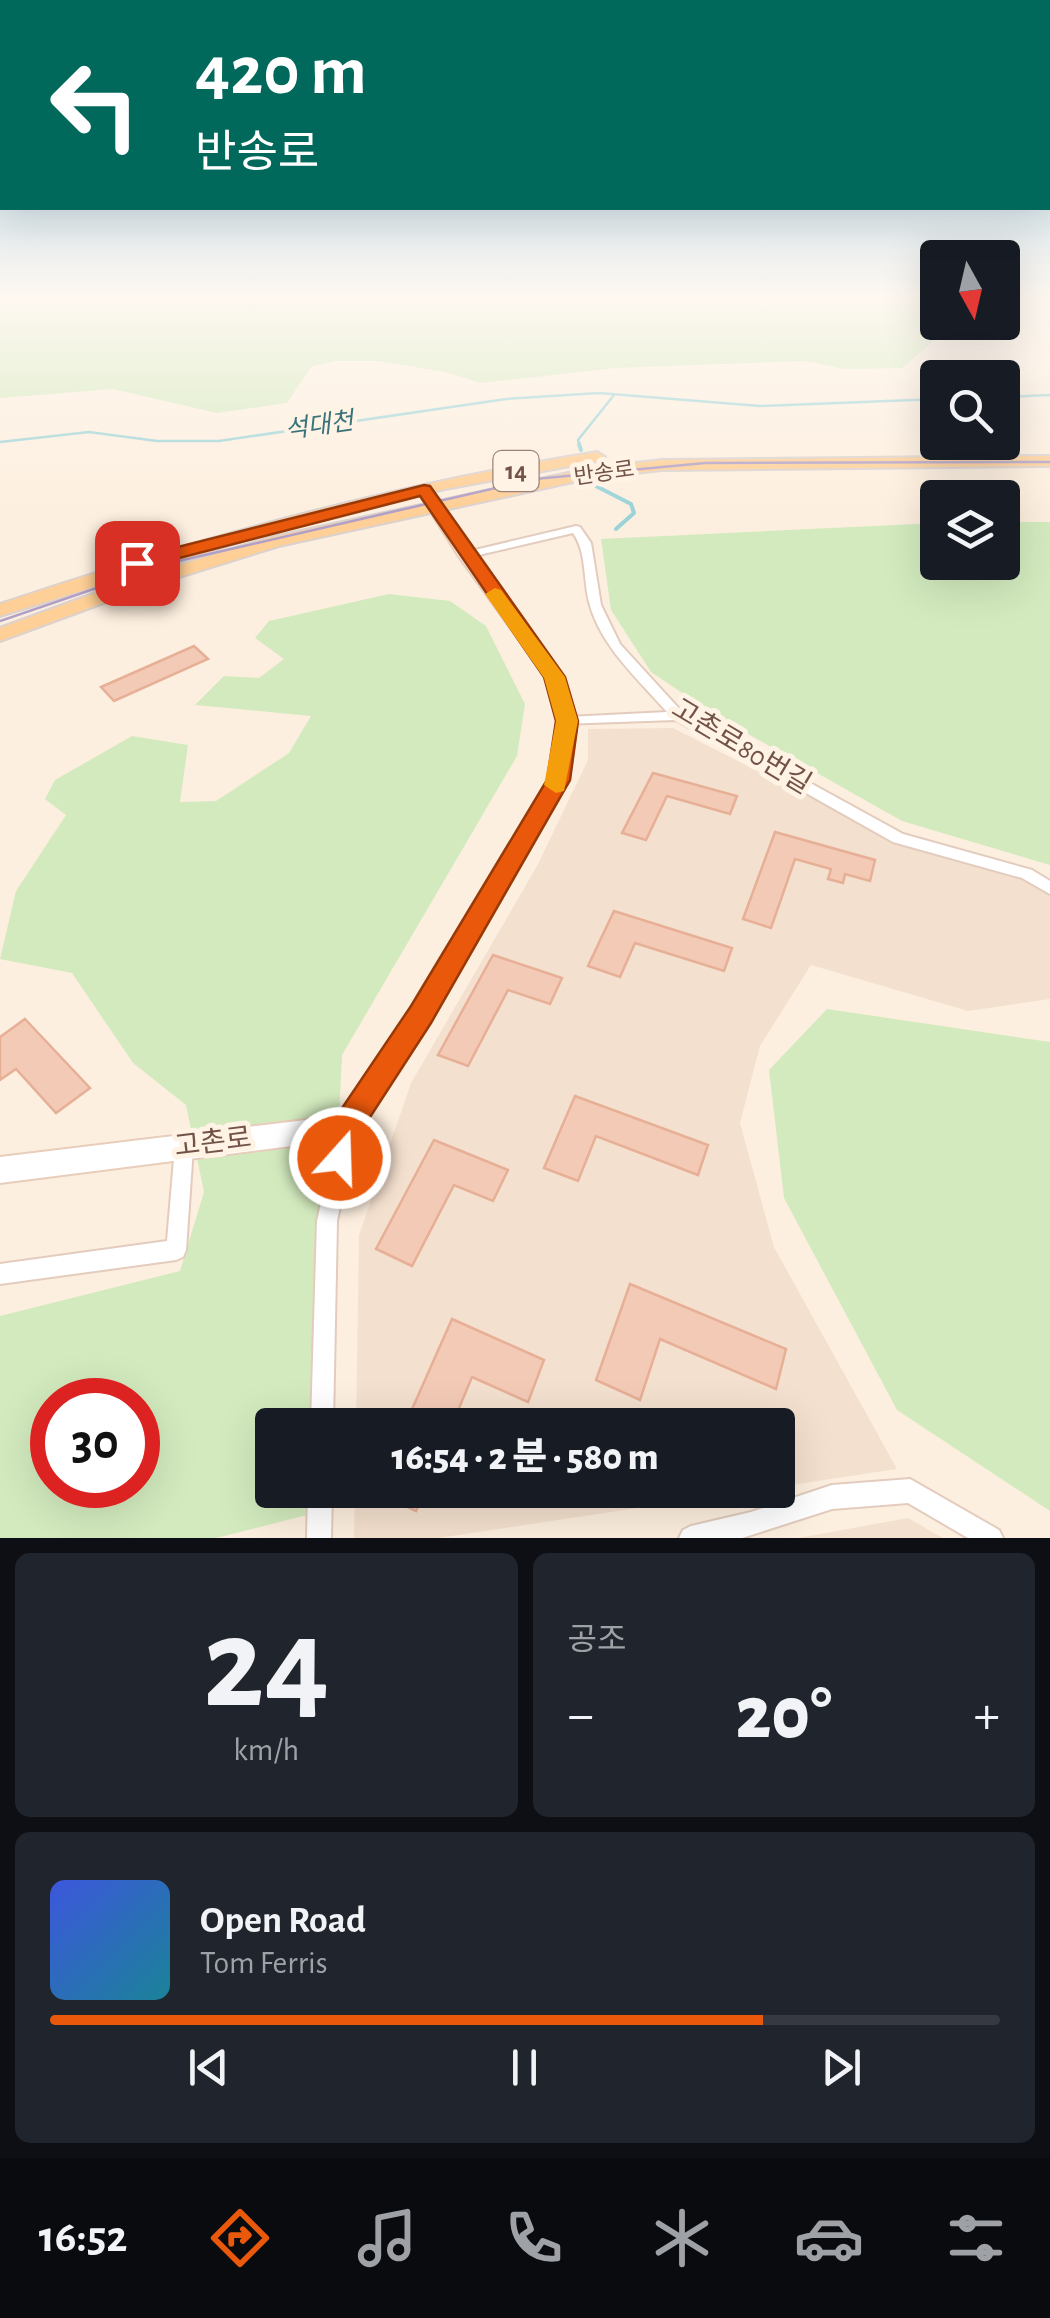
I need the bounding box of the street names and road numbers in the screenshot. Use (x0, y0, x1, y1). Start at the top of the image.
road number: 14 (494, 451, 538, 491)
street label: 반송로 (572, 457, 636, 488)
street label: 고촌로80번길 (667, 693, 816, 799)
street label: 고촌로 (173, 1122, 253, 1162)

